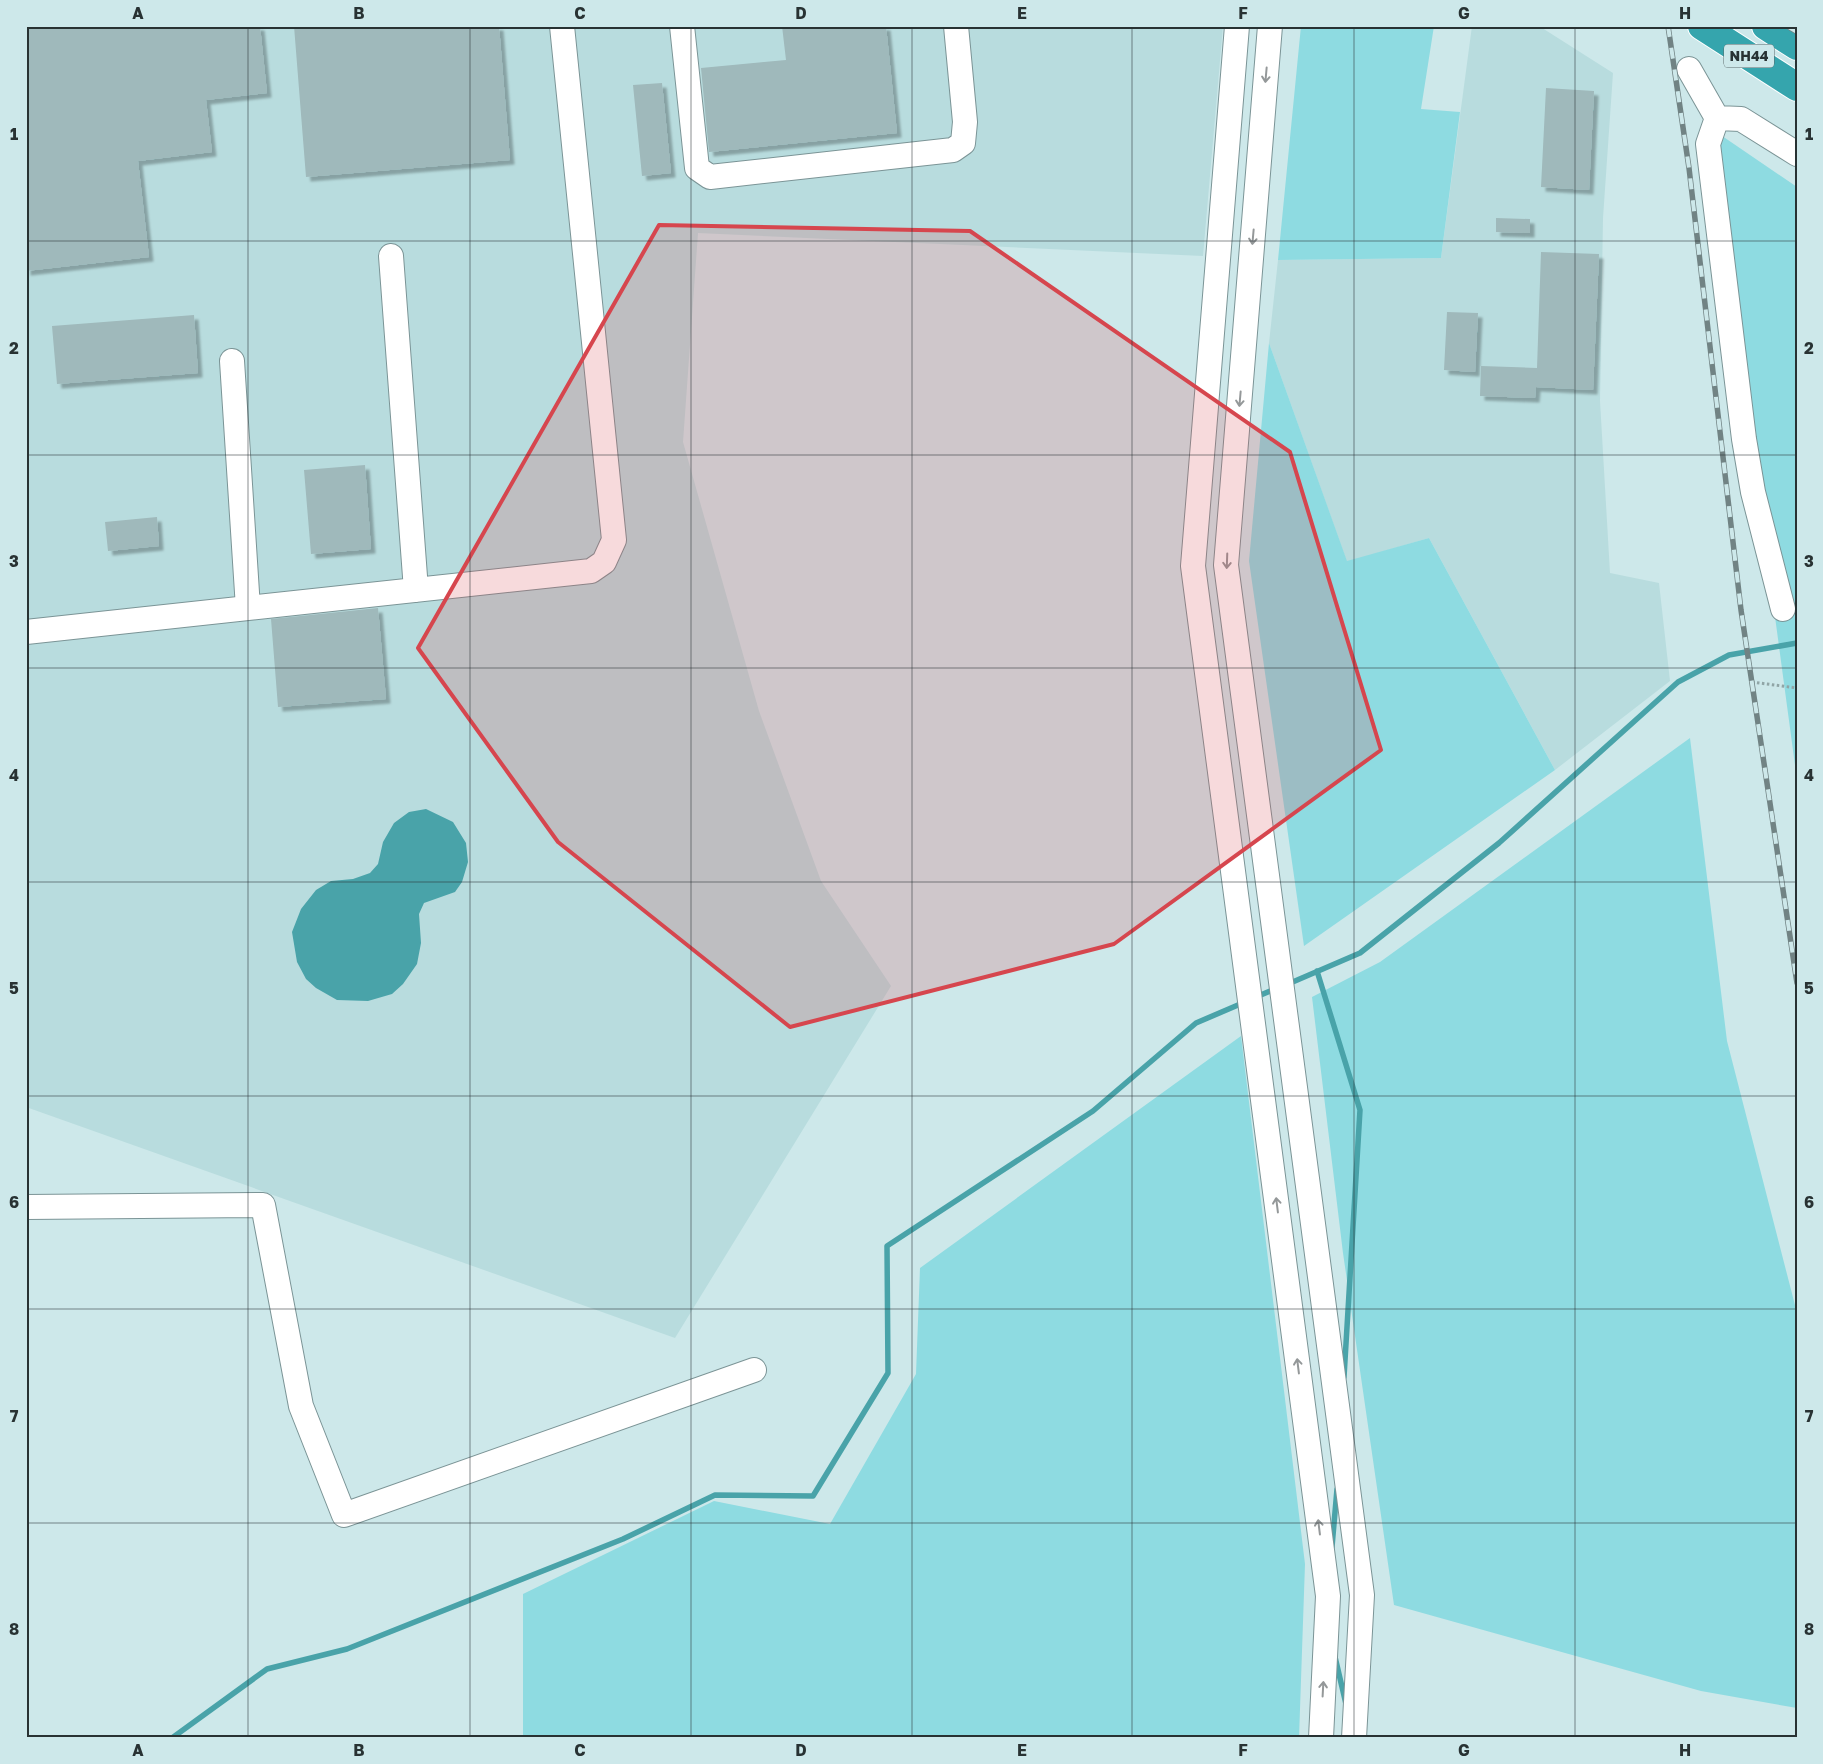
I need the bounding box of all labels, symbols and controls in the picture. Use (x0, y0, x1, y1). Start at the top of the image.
text: A (132, 3, 144, 23)
text: B (353, 3, 365, 23)
text: C (574, 3, 586, 23)
text: D (795, 3, 807, 23)
text: E (1017, 3, 1027, 23)
text: F (1238, 3, 1248, 23)
text: G (1458, 3, 1470, 23)
text: H (1679, 3, 1691, 23)
road number: NH44 (1724, 44, 1774, 68)
one-way arrow (1262, 67, 1271, 83)
text: 1 (10, 124, 18, 144)
text: 1 (1805, 124, 1813, 144)
one-way arrow (1248, 229, 1258, 245)
text: 2 (9, 338, 19, 358)
text: 2 (1804, 338, 1814, 358)
one-way arrow (1235, 390, 1245, 406)
text: 3 (9, 551, 19, 571)
text: 3 (1804, 551, 1814, 571)
one-way arrow (1222, 552, 1232, 568)
text: 4 (9, 765, 19, 785)
text: 4 (1804, 765, 1814, 785)
text: 5 (9, 978, 19, 998)
text: 5 (1804, 978, 1814, 998)
text: 6 (9, 1192, 19, 1212)
text: 6 (1804, 1192, 1814, 1212)
one-way arrow (1272, 1197, 1282, 1213)
one-way arrow (1293, 1358, 1303, 1374)
text: 7 (10, 1406, 19, 1426)
text: 7 (1805, 1406, 1814, 1426)
one-way arrow (1314, 1520, 1324, 1536)
text: 8 (9, 1619, 19, 1639)
text: 8 (1804, 1619, 1814, 1639)
one-way arrow (1319, 1681, 1328, 1697)
text: A (132, 1740, 144, 1760)
text: B (353, 1740, 365, 1760)
text: C (574, 1740, 586, 1760)
text: D (795, 1740, 807, 1760)
text: E (1017, 1740, 1027, 1760)
text: F (1238, 1740, 1248, 1760)
text: G (1458, 1740, 1470, 1760)
text: H (1679, 1740, 1691, 1760)

